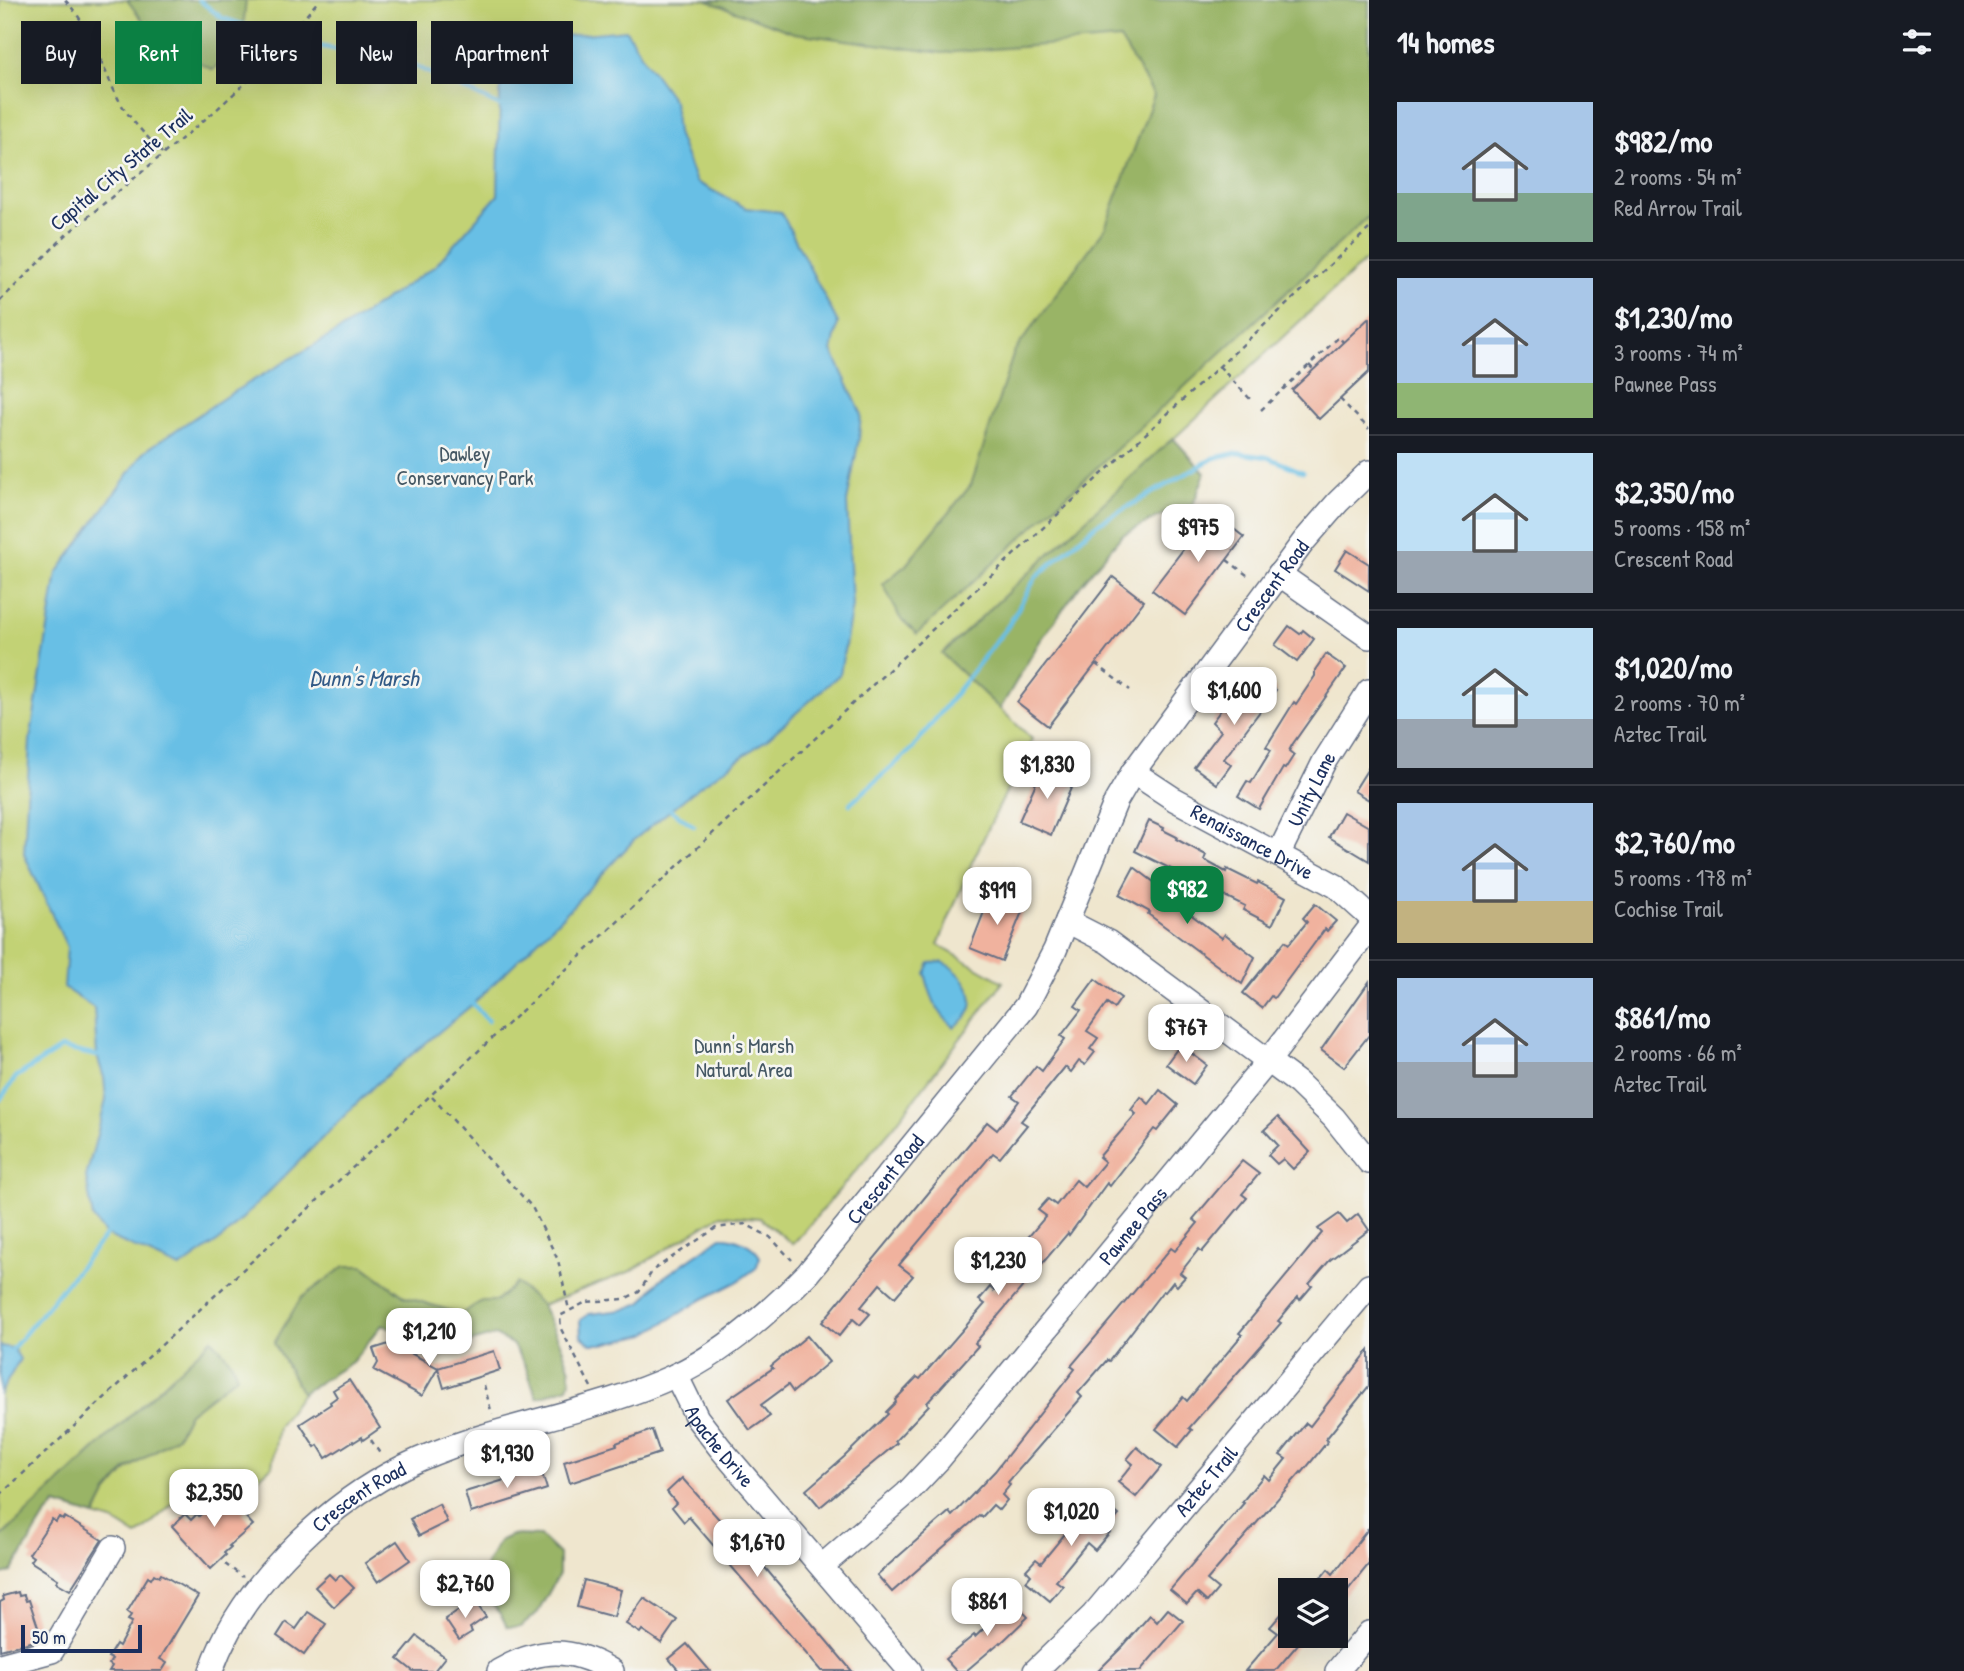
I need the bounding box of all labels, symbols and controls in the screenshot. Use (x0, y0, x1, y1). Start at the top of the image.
chip: Buy (21, 21, 101, 84)
chip: Rent (115, 21, 202, 84)
chip: Filters (216, 21, 322, 84)
chip: New (336, 21, 417, 84)
chip: Apartment (431, 21, 573, 84)
text: 14 homes (1397, 22, 1495, 62)
icon: filters (1898, 23, 1936, 61)
street label: Capital City State Trail (43, 100, 199, 237)
text: $982/mo (1614, 121, 1712, 161)
icon: home (1453, 130, 1537, 214)
text: 2 rooms · 54 m² (1614, 161, 1742, 192)
text: Red Arrow Trail (1614, 192, 1742, 223)
text: $1,230/mo (1614, 297, 1732, 337)
icon: home (1453, 306, 1537, 390)
text: 3 rooms · 74 m² (1614, 337, 1743, 368)
text: Pawnee Pass (1614, 368, 1717, 399)
park label: Dawley Conservancy Park (396, 439, 534, 492)
text: $2,350/mo (1614, 472, 1734, 512)
icon: home (1453, 481, 1537, 565)
pin: $975 (1157, 504, 1239, 564)
text: $975 (1177, 511, 1219, 542)
text: 5 rooms · 158 m² (1614, 512, 1750, 543)
street label: Crescent Road (1227, 533, 1315, 638)
text: Crescent Road (1614, 543, 1733, 574)
text: $1,020/mo (1614, 647, 1732, 687)
icon: home (1453, 656, 1537, 740)
water label: Dunn's Marsh (310, 662, 420, 693)
pin: $1,600 (1177, 668, 1291, 727)
text: $1,600 (1207, 674, 1261, 705)
text: 2 rooms · 70 m² (1614, 687, 1745, 718)
text: Aztec Trail (1614, 718, 1706, 749)
pin: $1,830 (990, 742, 1104, 801)
street label: Unity Lane (1280, 745, 1342, 831)
text: $1,830 (1019, 748, 1075, 779)
street label: Renaissance Drive (1186, 796, 1319, 886)
text: $2,760/mo (1614, 822, 1735, 862)
icon: home (1453, 831, 1537, 915)
text: 5 rooms · 178 m² (1614, 862, 1752, 893)
pin: $982 (1146, 866, 1228, 926)
pin: $919 (956, 867, 1038, 927)
text: $982 (1167, 873, 1207, 904)
text: $919 (979, 874, 1015, 905)
text: Cochise Trail (1614, 893, 1723, 924)
text: $861/mo (1614, 997, 1710, 1037)
pin: $767 (1145, 1004, 1227, 1064)
icon: home (1453, 1006, 1537, 1090)
text: $767 (1164, 1011, 1208, 1042)
park label: Dunn's Marsh Natural Area (694, 1031, 794, 1084)
text: 2 rooms · 66 m² (1614, 1037, 1742, 1068)
text: Aztec Trail (1614, 1068, 1706, 1099)
street label: Crescent Road (839, 1128, 930, 1230)
street label: Pawnee Pass (1091, 1180, 1173, 1271)
pin: $1,230 (941, 1238, 1055, 1297)
text: $1,230 (970, 1244, 1026, 1275)
pin: $1,210 (372, 1308, 486, 1368)
text: $1,210 (402, 1315, 456, 1346)
street label: Apache Drive (678, 1400, 762, 1493)
pin: $1,930 (450, 1430, 564, 1490)
text: $1,930 (480, 1437, 534, 1468)
street label: Aztec Trail (1168, 1439, 1244, 1522)
street label: Crescent Road (305, 1454, 410, 1538)
pin: $2,350 (157, 1470, 271, 1529)
text: $2,350 (185, 1476, 243, 1507)
pin: $1,020 (1014, 1488, 1128, 1548)
text: $1,020 (1043, 1495, 1099, 1526)
pin: $1,670 (700, 1520, 814, 1579)
text: $1,670 (729, 1526, 785, 1557)
pin: $2,760 (408, 1560, 522, 1620)
text: $2,760 (436, 1567, 494, 1598)
pin: $861 (946, 1578, 1028, 1638)
map controls (1278, 1578, 1348, 1648)
button: layers (1278, 1578, 1348, 1648)
text: $861 (967, 1585, 1007, 1616)
scale bar (21, 1622, 142, 1654)
text: 50 m (32, 1624, 66, 1650)

